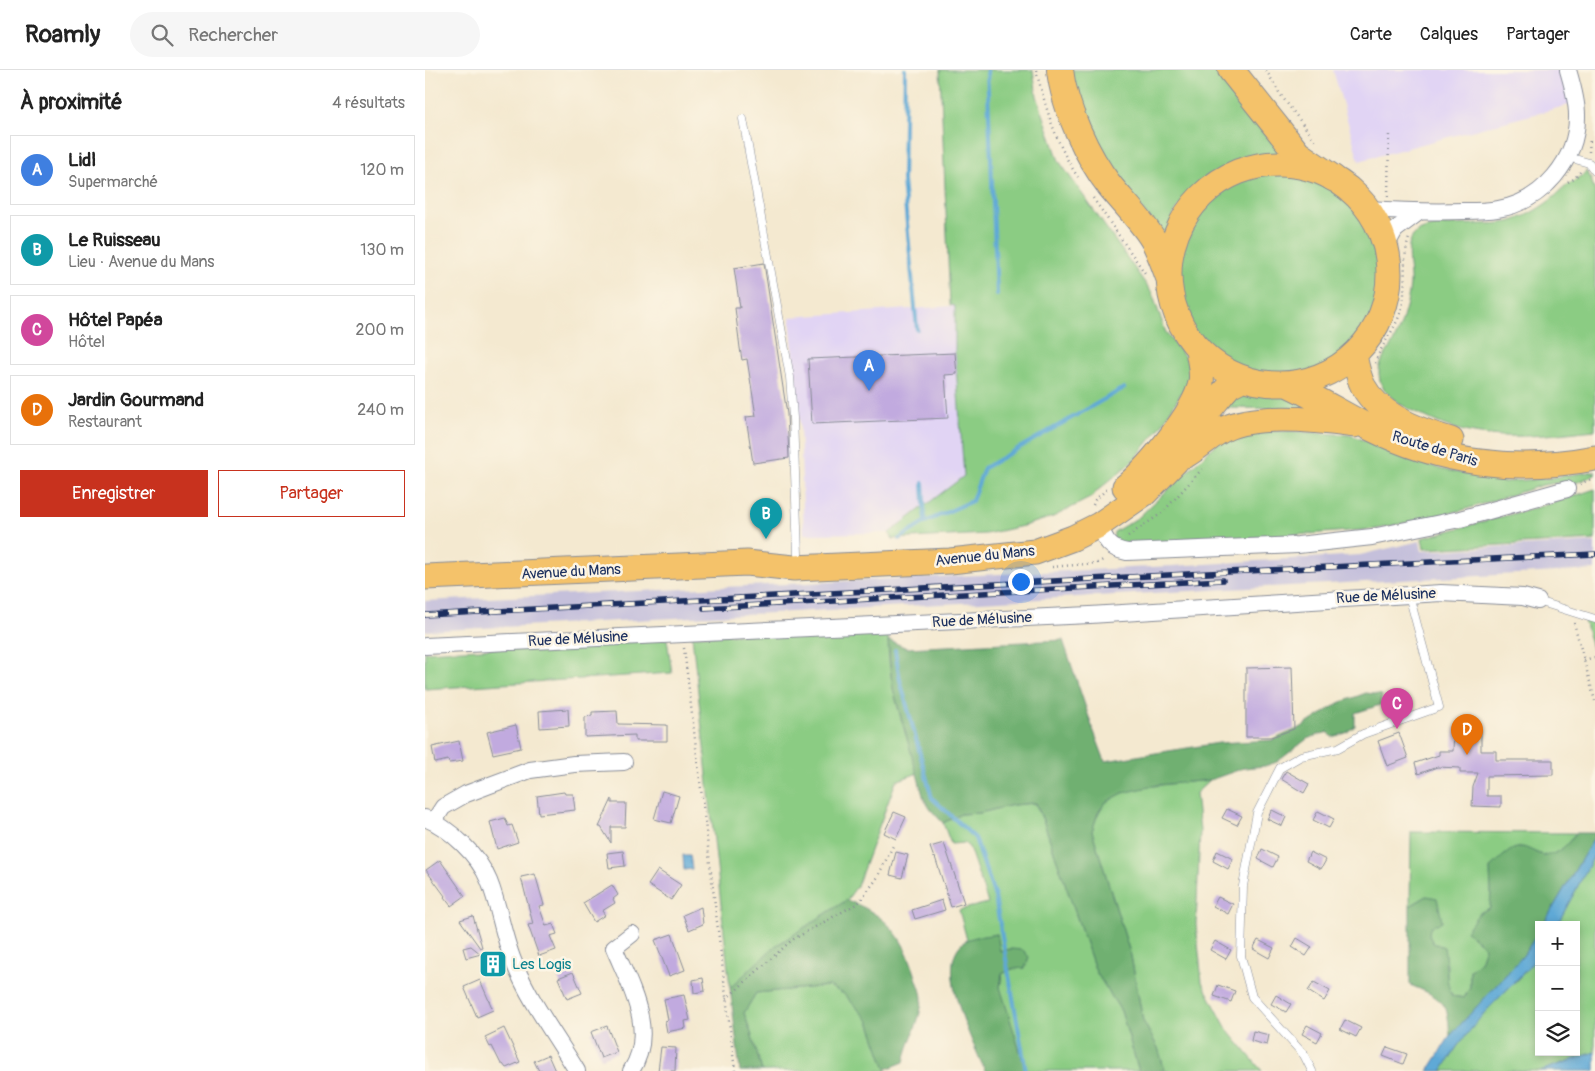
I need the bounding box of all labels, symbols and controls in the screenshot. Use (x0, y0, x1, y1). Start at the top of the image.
search box (130, 12, 480, 57)
text: Roamly (25, 20, 100, 49)
icon: search (148, 21, 176, 49)
text: Rechercher (188, 23, 278, 47)
text: Carte (1350, 23, 1392, 46)
text: Calques (1420, 23, 1478, 46)
text: Partager (1506, 23, 1570, 46)
text: À proximité (20, 89, 123, 116)
text: 4 résultats (332, 93, 405, 113)
text: Lidl (68, 148, 96, 172)
text: A (32, 160, 42, 180)
text: 120 m (360, 160, 404, 180)
text: Supermarché (68, 172, 158, 192)
text: Le Ruisseau (68, 228, 161, 252)
text: B (32, 240, 42, 260)
text: 130 m (360, 240, 404, 260)
text: Lieu · Avenue du Mans (68, 252, 214, 272)
text: Hôtel Papéa (68, 308, 163, 332)
text: C (32, 320, 42, 340)
text: 200 m (356, 320, 404, 340)
text: Hôtel (68, 332, 105, 352)
pin: A (853, 350, 885, 391)
text: Jardin Gourmand (68, 388, 204, 412)
text: D (32, 400, 42, 420)
text: 240 m (357, 400, 404, 420)
text: Restaurant (68, 412, 142, 432)
street label: Route de Paris (1390, 427, 1480, 471)
button: Enregistrer (20, 470, 208, 517)
button: Partager (218, 470, 405, 517)
pin: B (750, 498, 782, 539)
street label: Avenue du Mans (934, 541, 1036, 571)
street label: Avenue du Mans (521, 560, 622, 584)
your location (1008, 569, 1034, 595)
street label: Rue de Mélusine (1336, 584, 1437, 608)
street label: Rue de Mélusine (932, 608, 1033, 632)
street label: Rue de Mélusine (528, 627, 629, 651)
pin: C (1381, 688, 1413, 729)
pin: D (1451, 714, 1483, 755)
map controls (1535, 921, 1580, 1056)
button: + (1535, 921, 1580, 966)
building icon: Les Logis (478, 949, 508, 979)
place label: Les Logis (512, 955, 572, 974)
button: − (1535, 966, 1580, 1011)
button: layers (1535, 1011, 1580, 1056)

